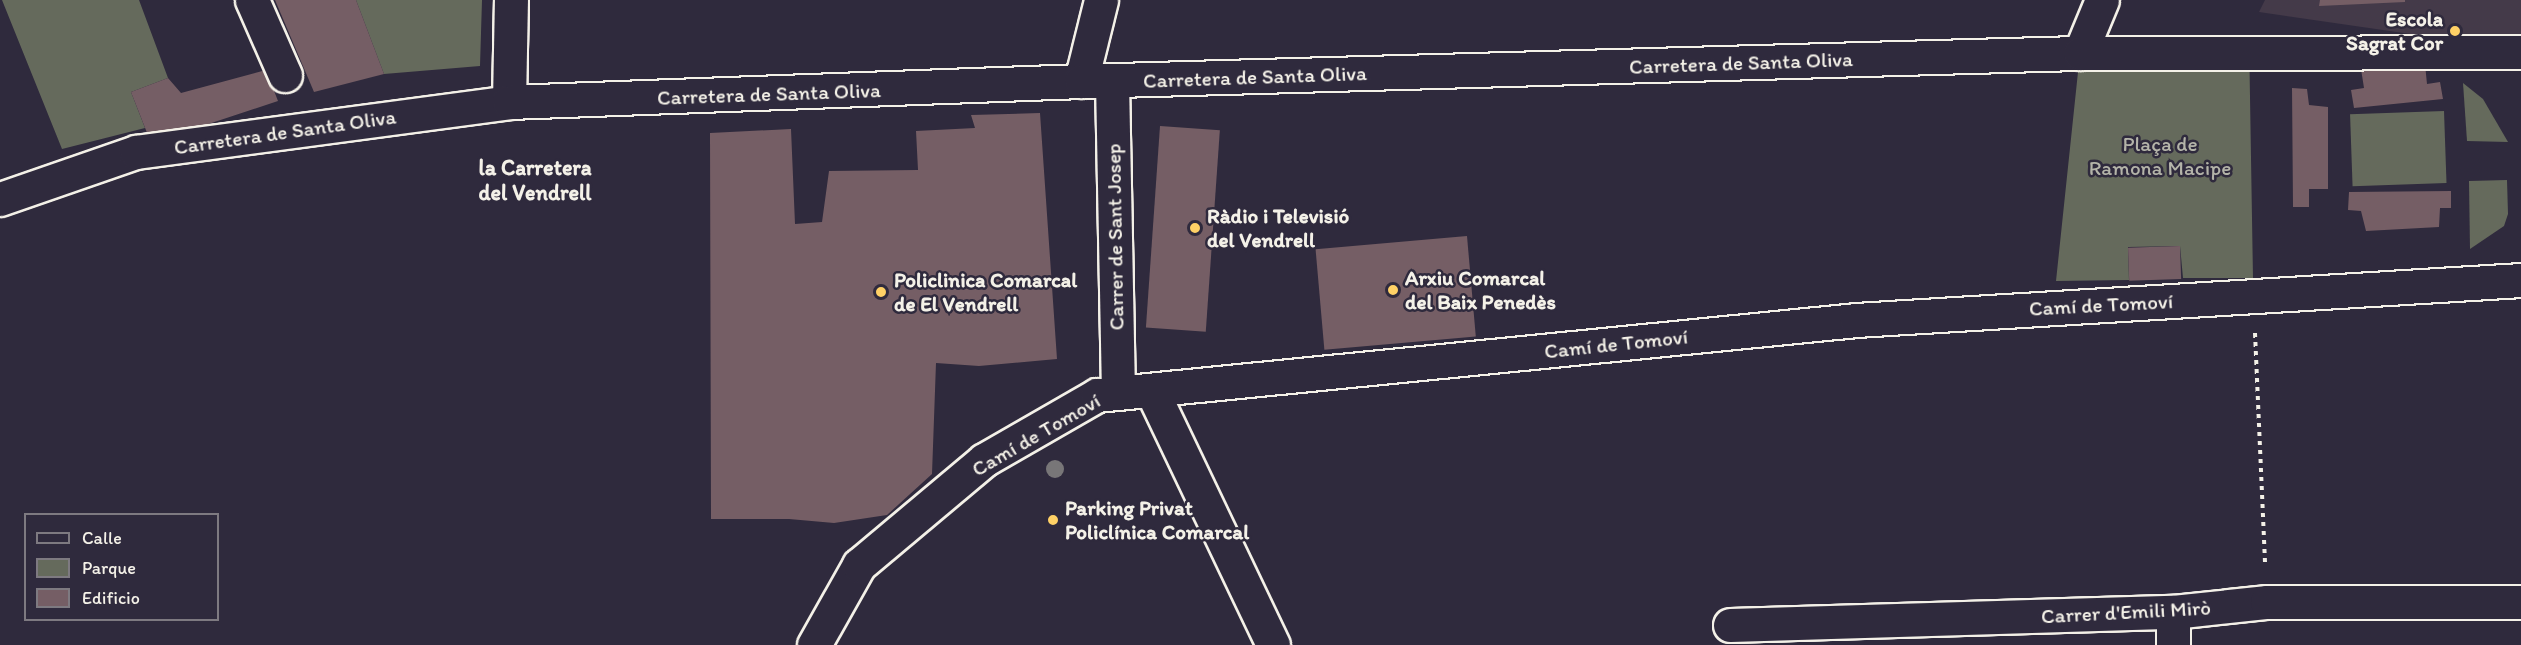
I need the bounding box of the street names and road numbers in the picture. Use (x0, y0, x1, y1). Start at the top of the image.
street label: Carretera de Santa Oliva (1629, 47, 1853, 79)
street label: Carretera de Santa Oliva (1143, 61, 1367, 93)
street label: Carretera de Santa Oliva (657, 78, 881, 110)
street label: Carretera de Santa Oliva (173, 104, 397, 160)
street label: Carrer de Sant Josep (1101, 143, 1129, 331)
street label: Camí de Tomoví (2029, 289, 2173, 321)
street label: Camí de Tomoví (1544, 324, 1688, 364)
street label: Camí de Tomoví (968, 389, 1104, 481)
street label: Carrer d'Emili Mirò (2040, 595, 2212, 629)

